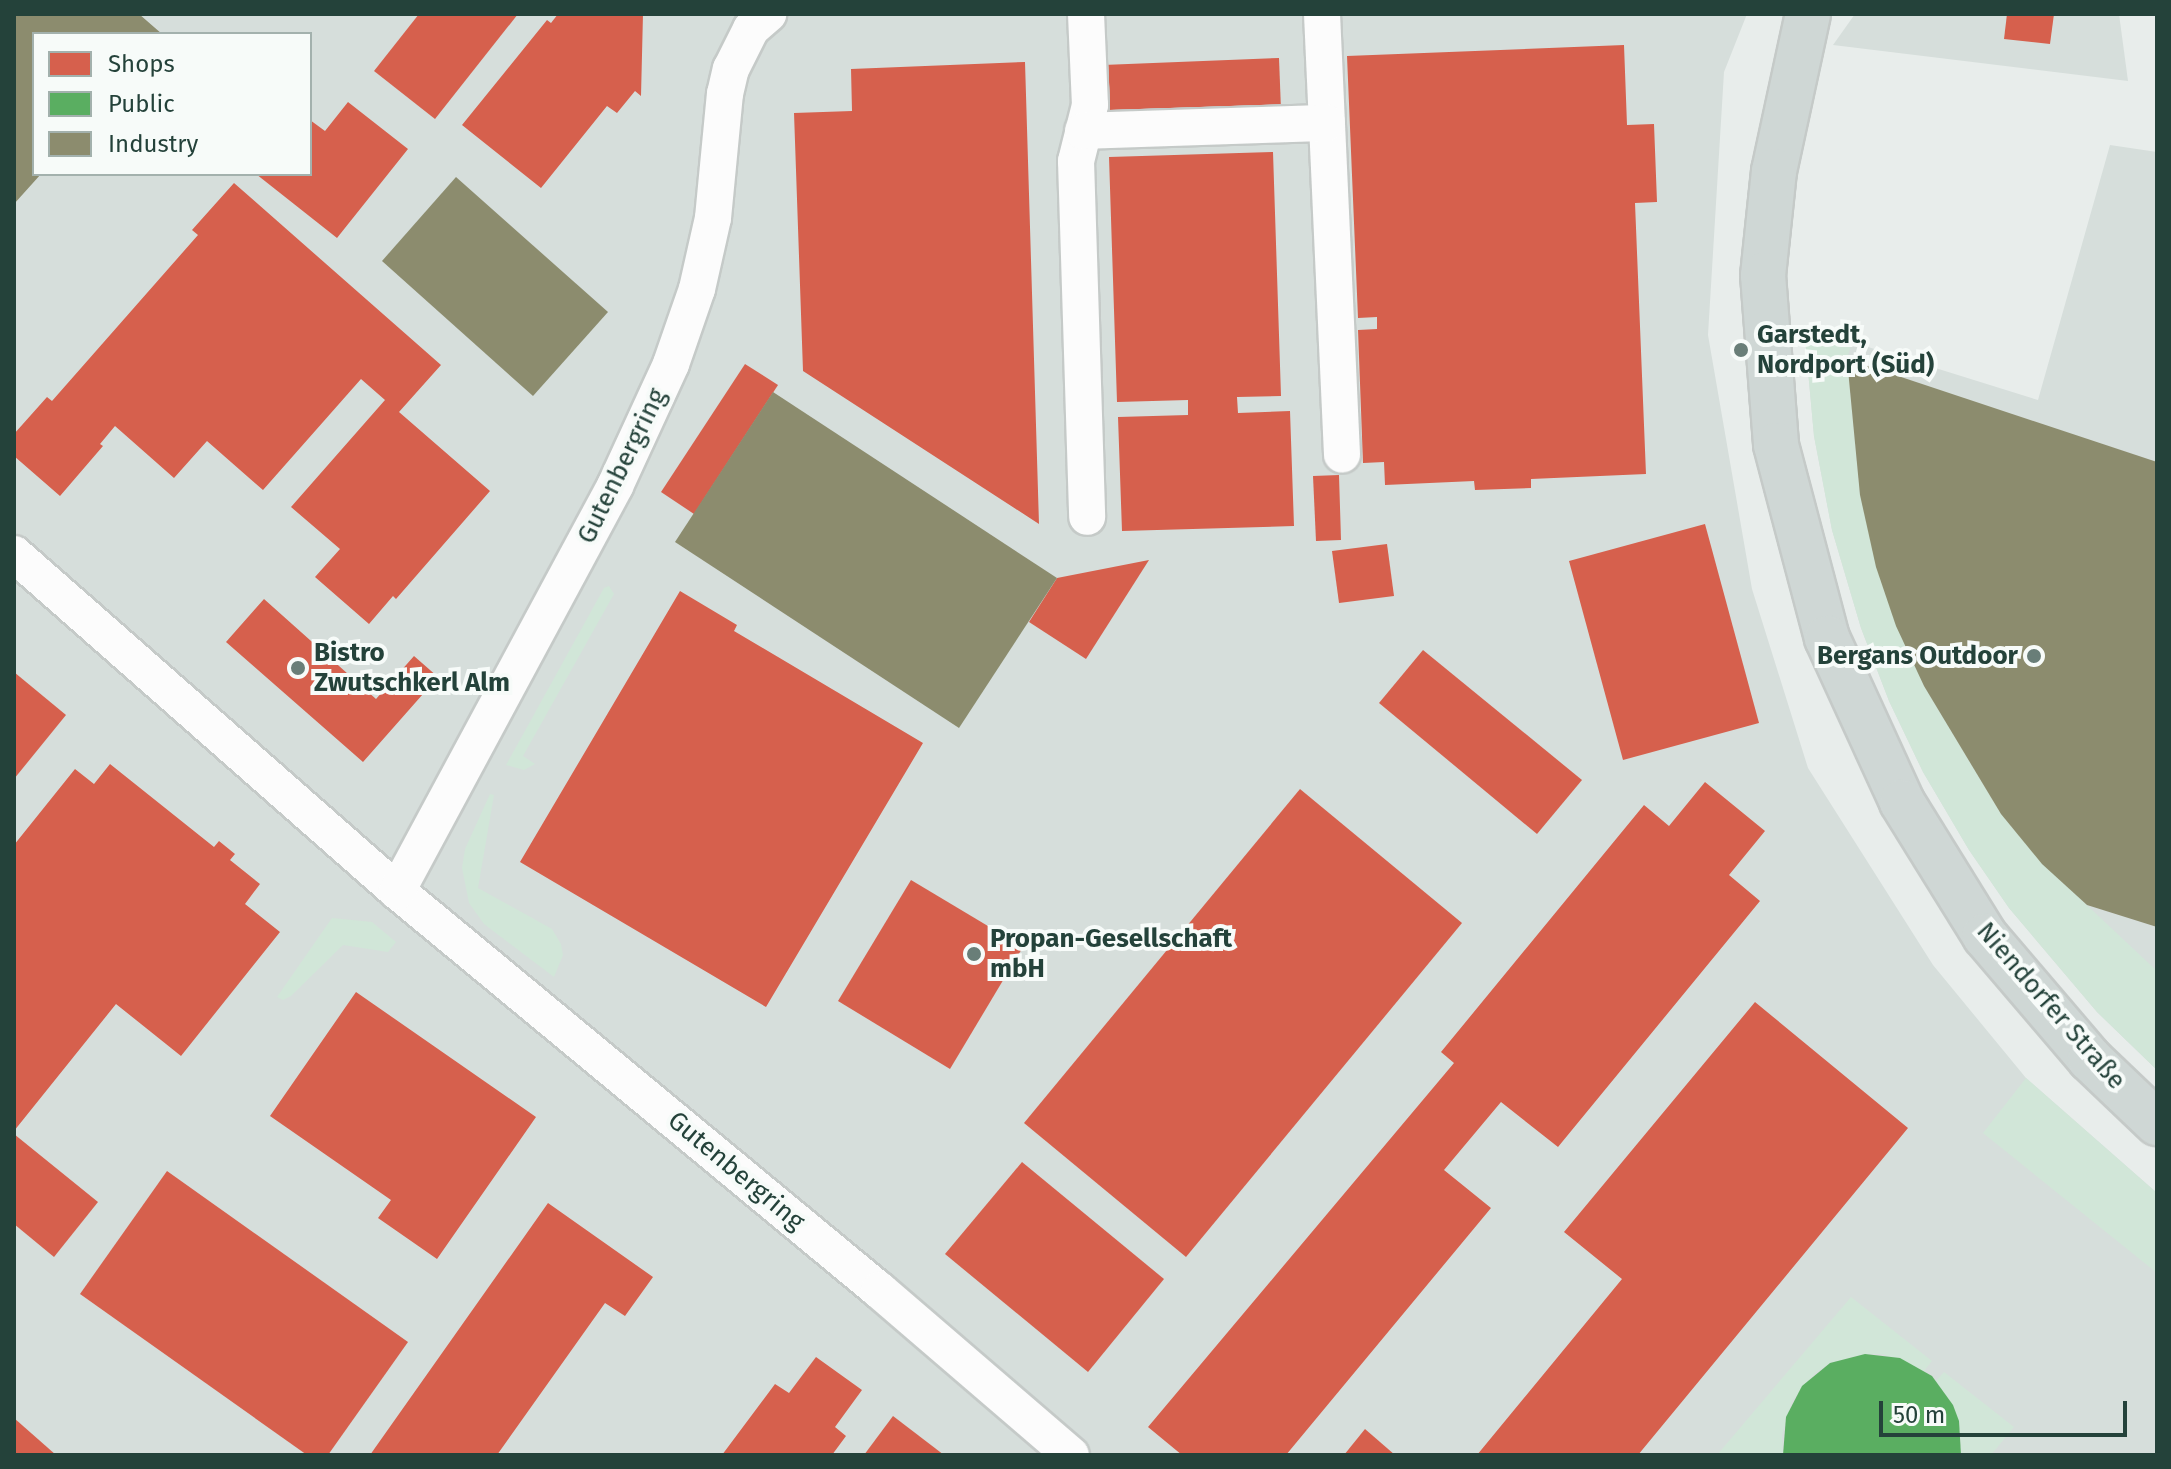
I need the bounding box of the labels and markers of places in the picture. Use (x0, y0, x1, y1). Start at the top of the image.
place label: Garstedt, Nordport (Süd) (1757, 319, 1934, 380)
marker: Garstedt, Nordport (Süd) (1732, 341, 1750, 359)
place label: Bistro Zwutschkerl Alm (314, 637, 510, 698)
place label: Bergans Outdoor (1817, 640, 2018, 672)
marker: Bergans Outdoor (2025, 647, 2043, 665)
marker: Bistro Zwutschkerl Alm (289, 659, 307, 677)
place label: Propan-Gesellschaft mbH (990, 923, 1232, 984)
marker: Propan-Gesellschaft mbH (965, 945, 983, 963)

